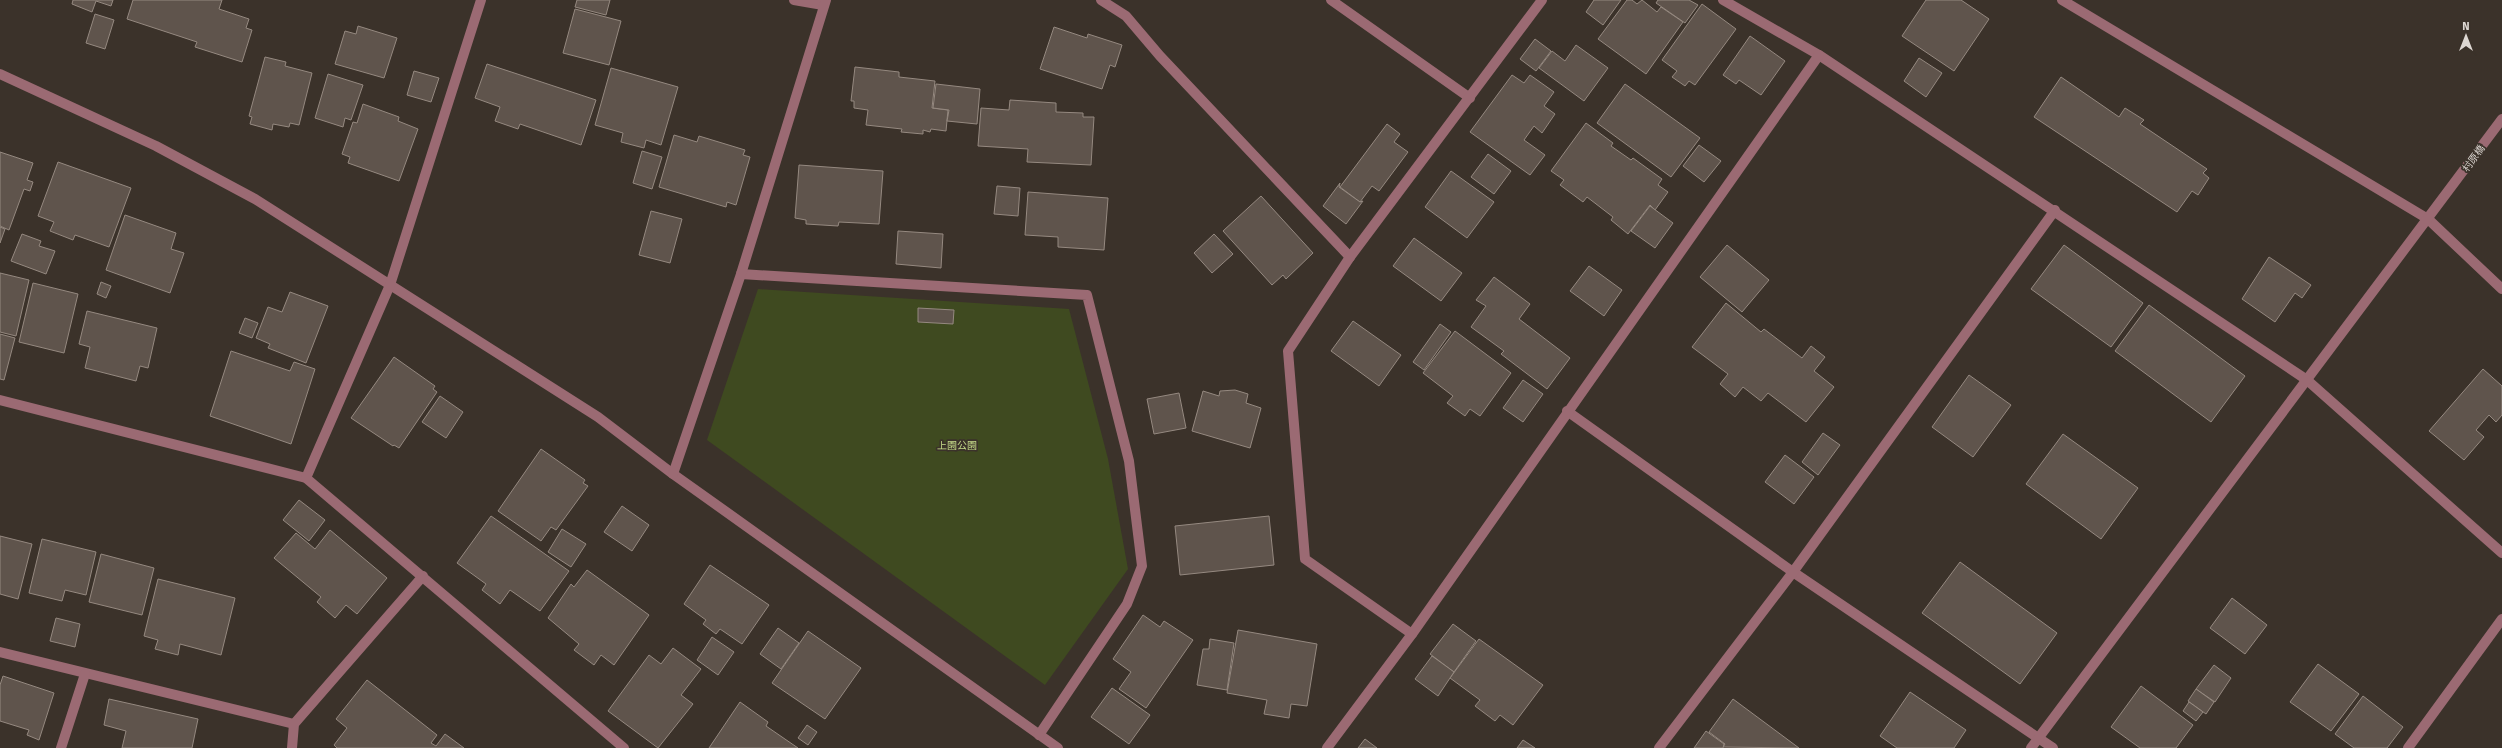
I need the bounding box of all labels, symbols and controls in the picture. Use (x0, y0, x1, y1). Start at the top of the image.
north arrow (2446, 16, 2486, 56)
text: N (2462, 20, 2470, 33)
street label: 村原橋 (2460, 143, 2487, 174)
park label: 上園公園 (937, 440, 977, 452)

